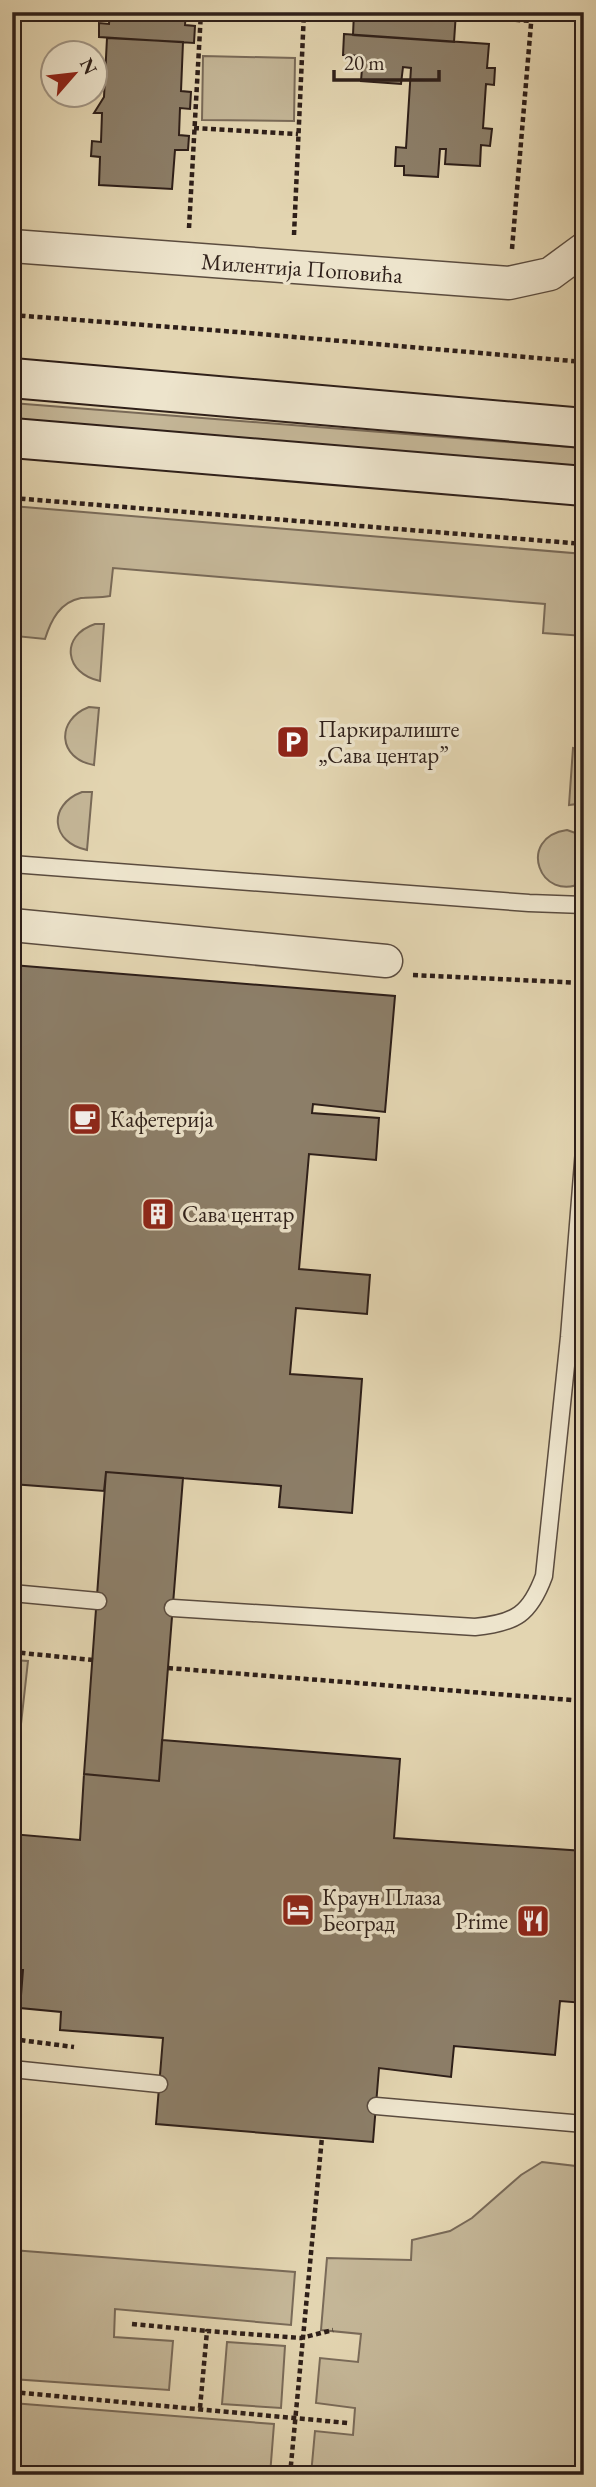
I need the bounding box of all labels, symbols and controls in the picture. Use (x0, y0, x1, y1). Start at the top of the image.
north arrow (38, 38, 108, 108)
scale bar (334, 38, 438, 82)
text: 20 m (344, 49, 385, 76)
text: N (74, 54, 104, 79)
street label: Милентија Поповића (200, 246, 405, 290)
place label: Паркиралиште „Сава центар” (318, 714, 460, 770)
parking icon: Паркиралиште „Сава центар” (274, 723, 312, 761)
cafe icon: Кафетерија (66, 1100, 104, 1138)
place label: Кафетерија (110, 1104, 214, 1134)
building icon: Сава центар (139, 1195, 177, 1233)
place label: Сава центар (182, 1199, 294, 1229)
place label: Краун Плаза Београд (322, 1882, 442, 1938)
hotel icon: Краун Плаза Београд (279, 1891, 317, 1929)
restaurant icon: Prime (514, 1902, 552, 1940)
place label: Prime (455, 1906, 508, 1936)

